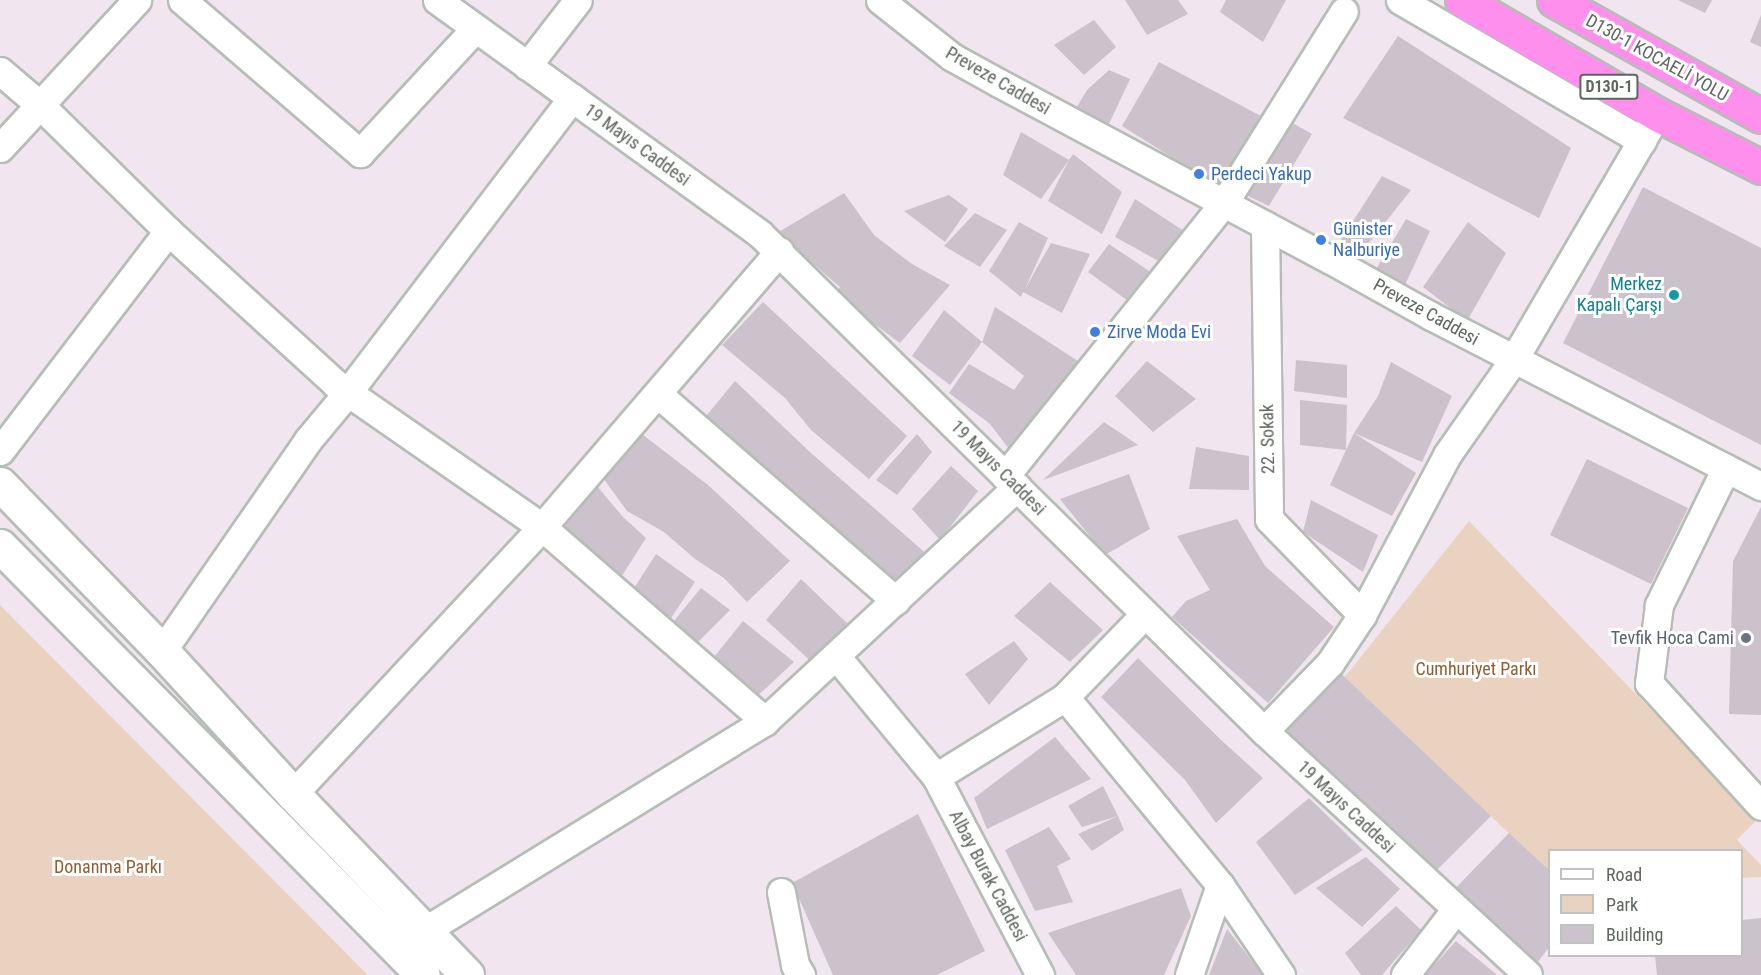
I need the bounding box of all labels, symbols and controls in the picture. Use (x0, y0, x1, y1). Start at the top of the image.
street label: D130-1 KOCAELİ YOLU (1582, 10, 1732, 106)
street label: Preveze Caddesi (942, 42, 1054, 120)
road number: D130-1 (1579, 74, 1639, 100)
street label: 19 Mayıs Caddesi (580, 99, 694, 191)
place label: Perdeci Yakup (1211, 163, 1312, 185)
marker: Perdeci Yakup (1192, 167, 1206, 181)
place label: Günister Nalburiye (1333, 219, 1400, 262)
marker: Günister Nalburiye (1314, 233, 1328, 247)
street label: Preveze Caddesi (1369, 274, 1483, 350)
place label: Merkez Kapalı Çarşı (1577, 274, 1662, 316)
marker: Merkez Kapalı Çarşı (1667, 288, 1681, 302)
place label: Zirve Moda Evi (1107, 321, 1211, 343)
marker: Zirve Moda Evi (1088, 325, 1102, 339)
street label: 22. Sokak (1257, 404, 1279, 474)
street label: 19 Mayıs Caddesi (946, 416, 1050, 520)
place label: Tevfik Hoca Cami (1611, 627, 1734, 649)
marker: Tevfik Hoca Cami (1739, 631, 1753, 645)
park label: Cumhuriyet Parkı (1415, 658, 1537, 680)
street label: 19 Mayıs Caddesi (1293, 756, 1399, 858)
street label: Albay Burak Caddesi (944, 807, 1032, 945)
legend (1548, 849, 1743, 957)
park label: Donanma Parkı (54, 856, 162, 878)
text: Road (1606, 864, 1642, 885)
text: Park (1606, 894, 1638, 915)
text: Building (1606, 924, 1663, 945)

